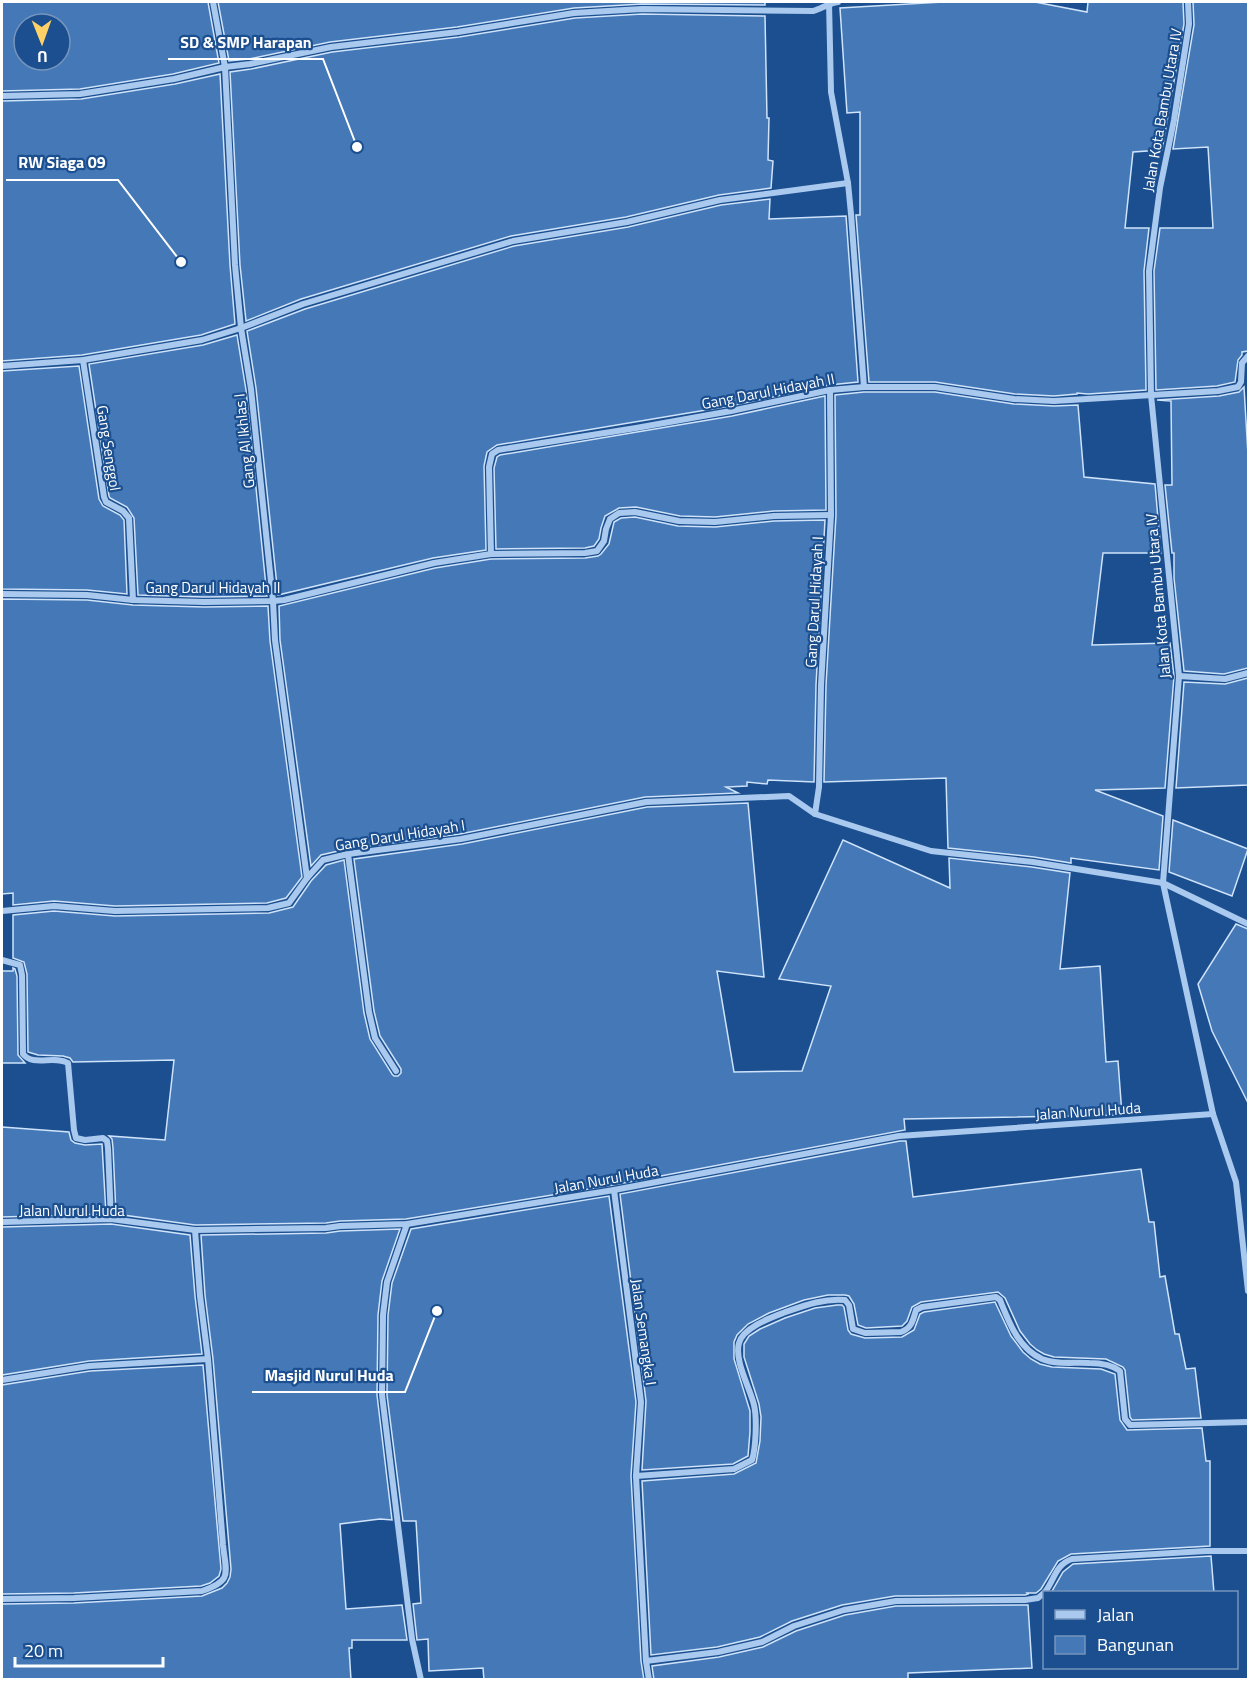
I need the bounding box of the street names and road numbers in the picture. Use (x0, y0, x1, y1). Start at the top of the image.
street label: Jalan Kota Bambu Utara IV (1136, 26, 1188, 194)
street label: Gang Darul Hidayah II (700, 367, 836, 415)
street label: Gang Al Ikhlas I (228, 392, 260, 490)
street label: Gang Senggol (91, 404, 127, 492)
street label: Jalan Kota Bambu Utara IV (1139, 512, 1177, 680)
street label: Gang Darul Hidayah I (799, 536, 829, 668)
street label: Gang Darul Hidayah II (145, 576, 281, 599)
street label: Gang Darul Hidayah I (333, 813, 467, 857)
street label: Jalan Nurul Huda (1034, 1096, 1142, 1126)
street label: Jalan Nurul Huda (552, 1158, 661, 1200)
street label: Jalan Nurul Huda (19, 1199, 125, 1222)
street label: Jalan Semangka I (625, 1277, 663, 1387)

